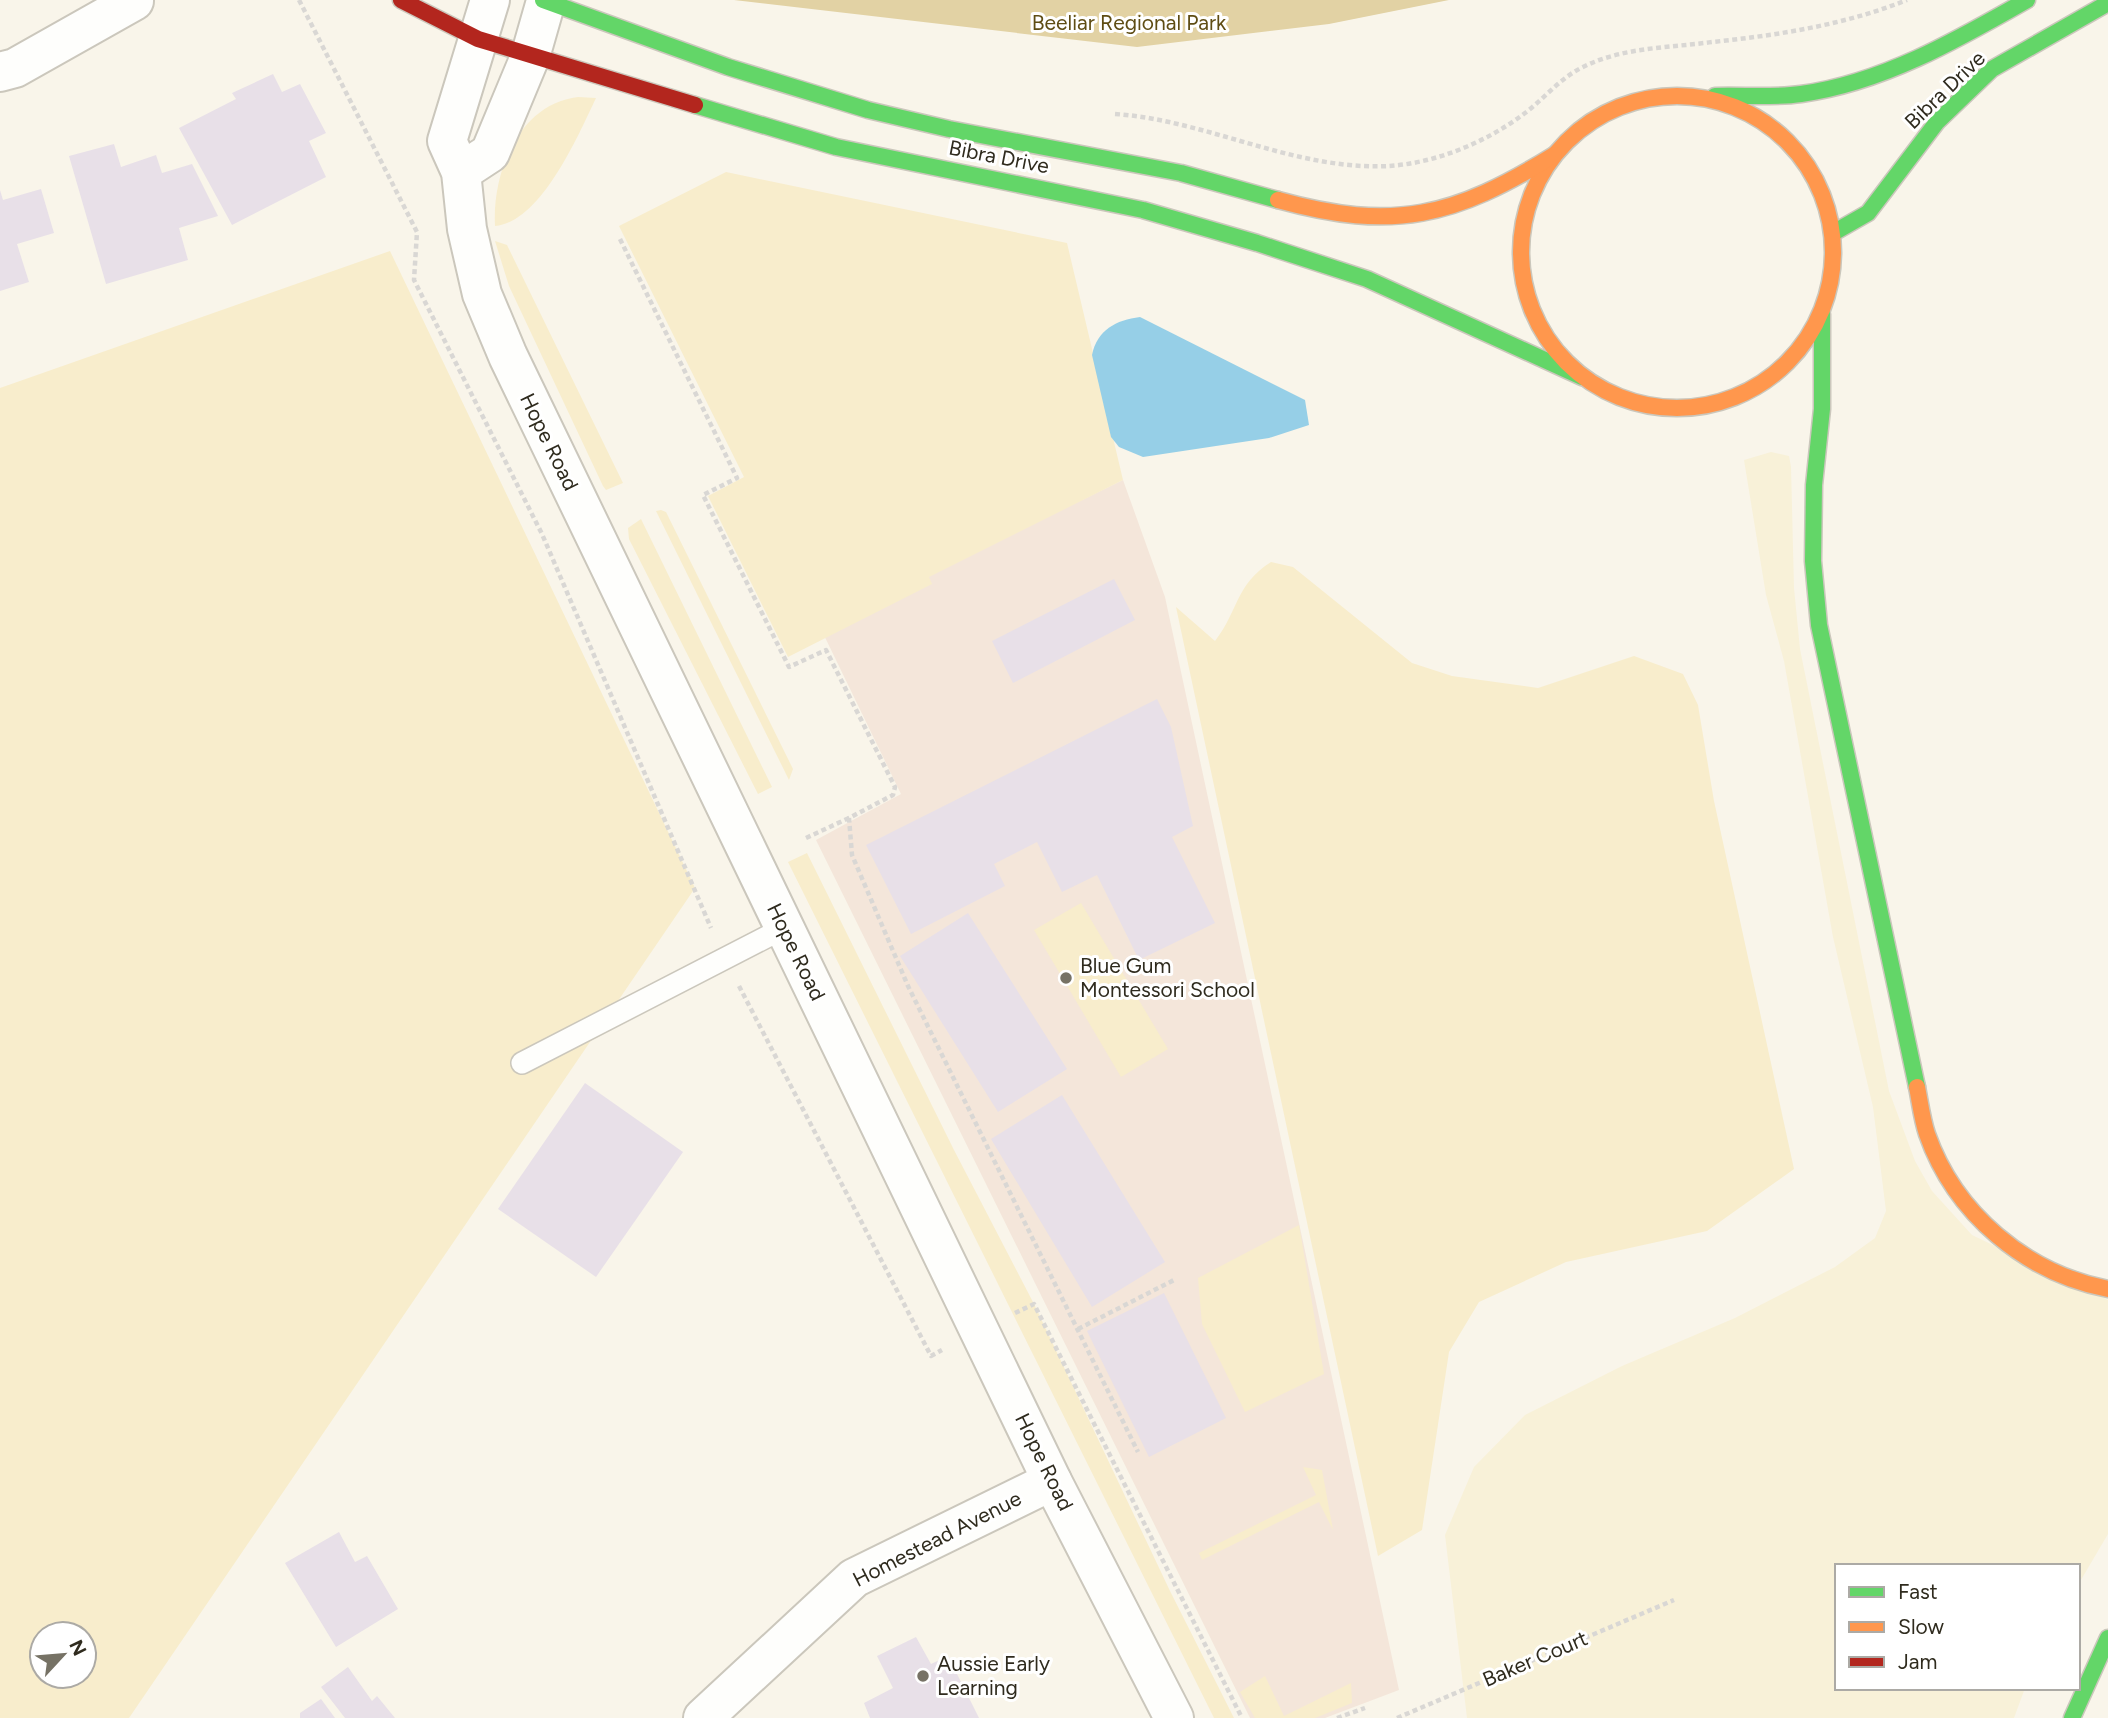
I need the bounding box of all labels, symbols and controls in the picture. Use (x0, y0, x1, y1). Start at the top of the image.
park label: Beeliar Regional Park (1032, 10, 1227, 35)
street label: Bibra Drive (1899, 45, 1990, 134)
street label: Bibra Drive (947, 135, 1051, 178)
street label: Hope Road (515, 389, 584, 495)
street label: Hope Road (762, 899, 831, 1005)
place label: Blue Gum Montessori School (1080, 953, 1255, 1002)
marker: Blue Gum Montessori School (1058, 970, 1074, 986)
street label: Hope Road (1010, 1409, 1079, 1515)
street label: Homestead Avenue (848, 1485, 1025, 1592)
legend (1835, 1564, 2080, 1690)
text: Fast (1898, 1579, 1938, 1604)
text: Slow (1898, 1614, 1944, 1639)
north arrow (28, 1620, 98, 1690)
street label: Baker Court (1479, 1625, 1591, 1692)
text: N (64, 1636, 91, 1659)
text: Jam (1898, 1649, 1937, 1674)
place label: Aussie Early Learning (937, 1651, 1050, 1700)
marker: Aussie Early Learning (915, 1668, 931, 1684)

